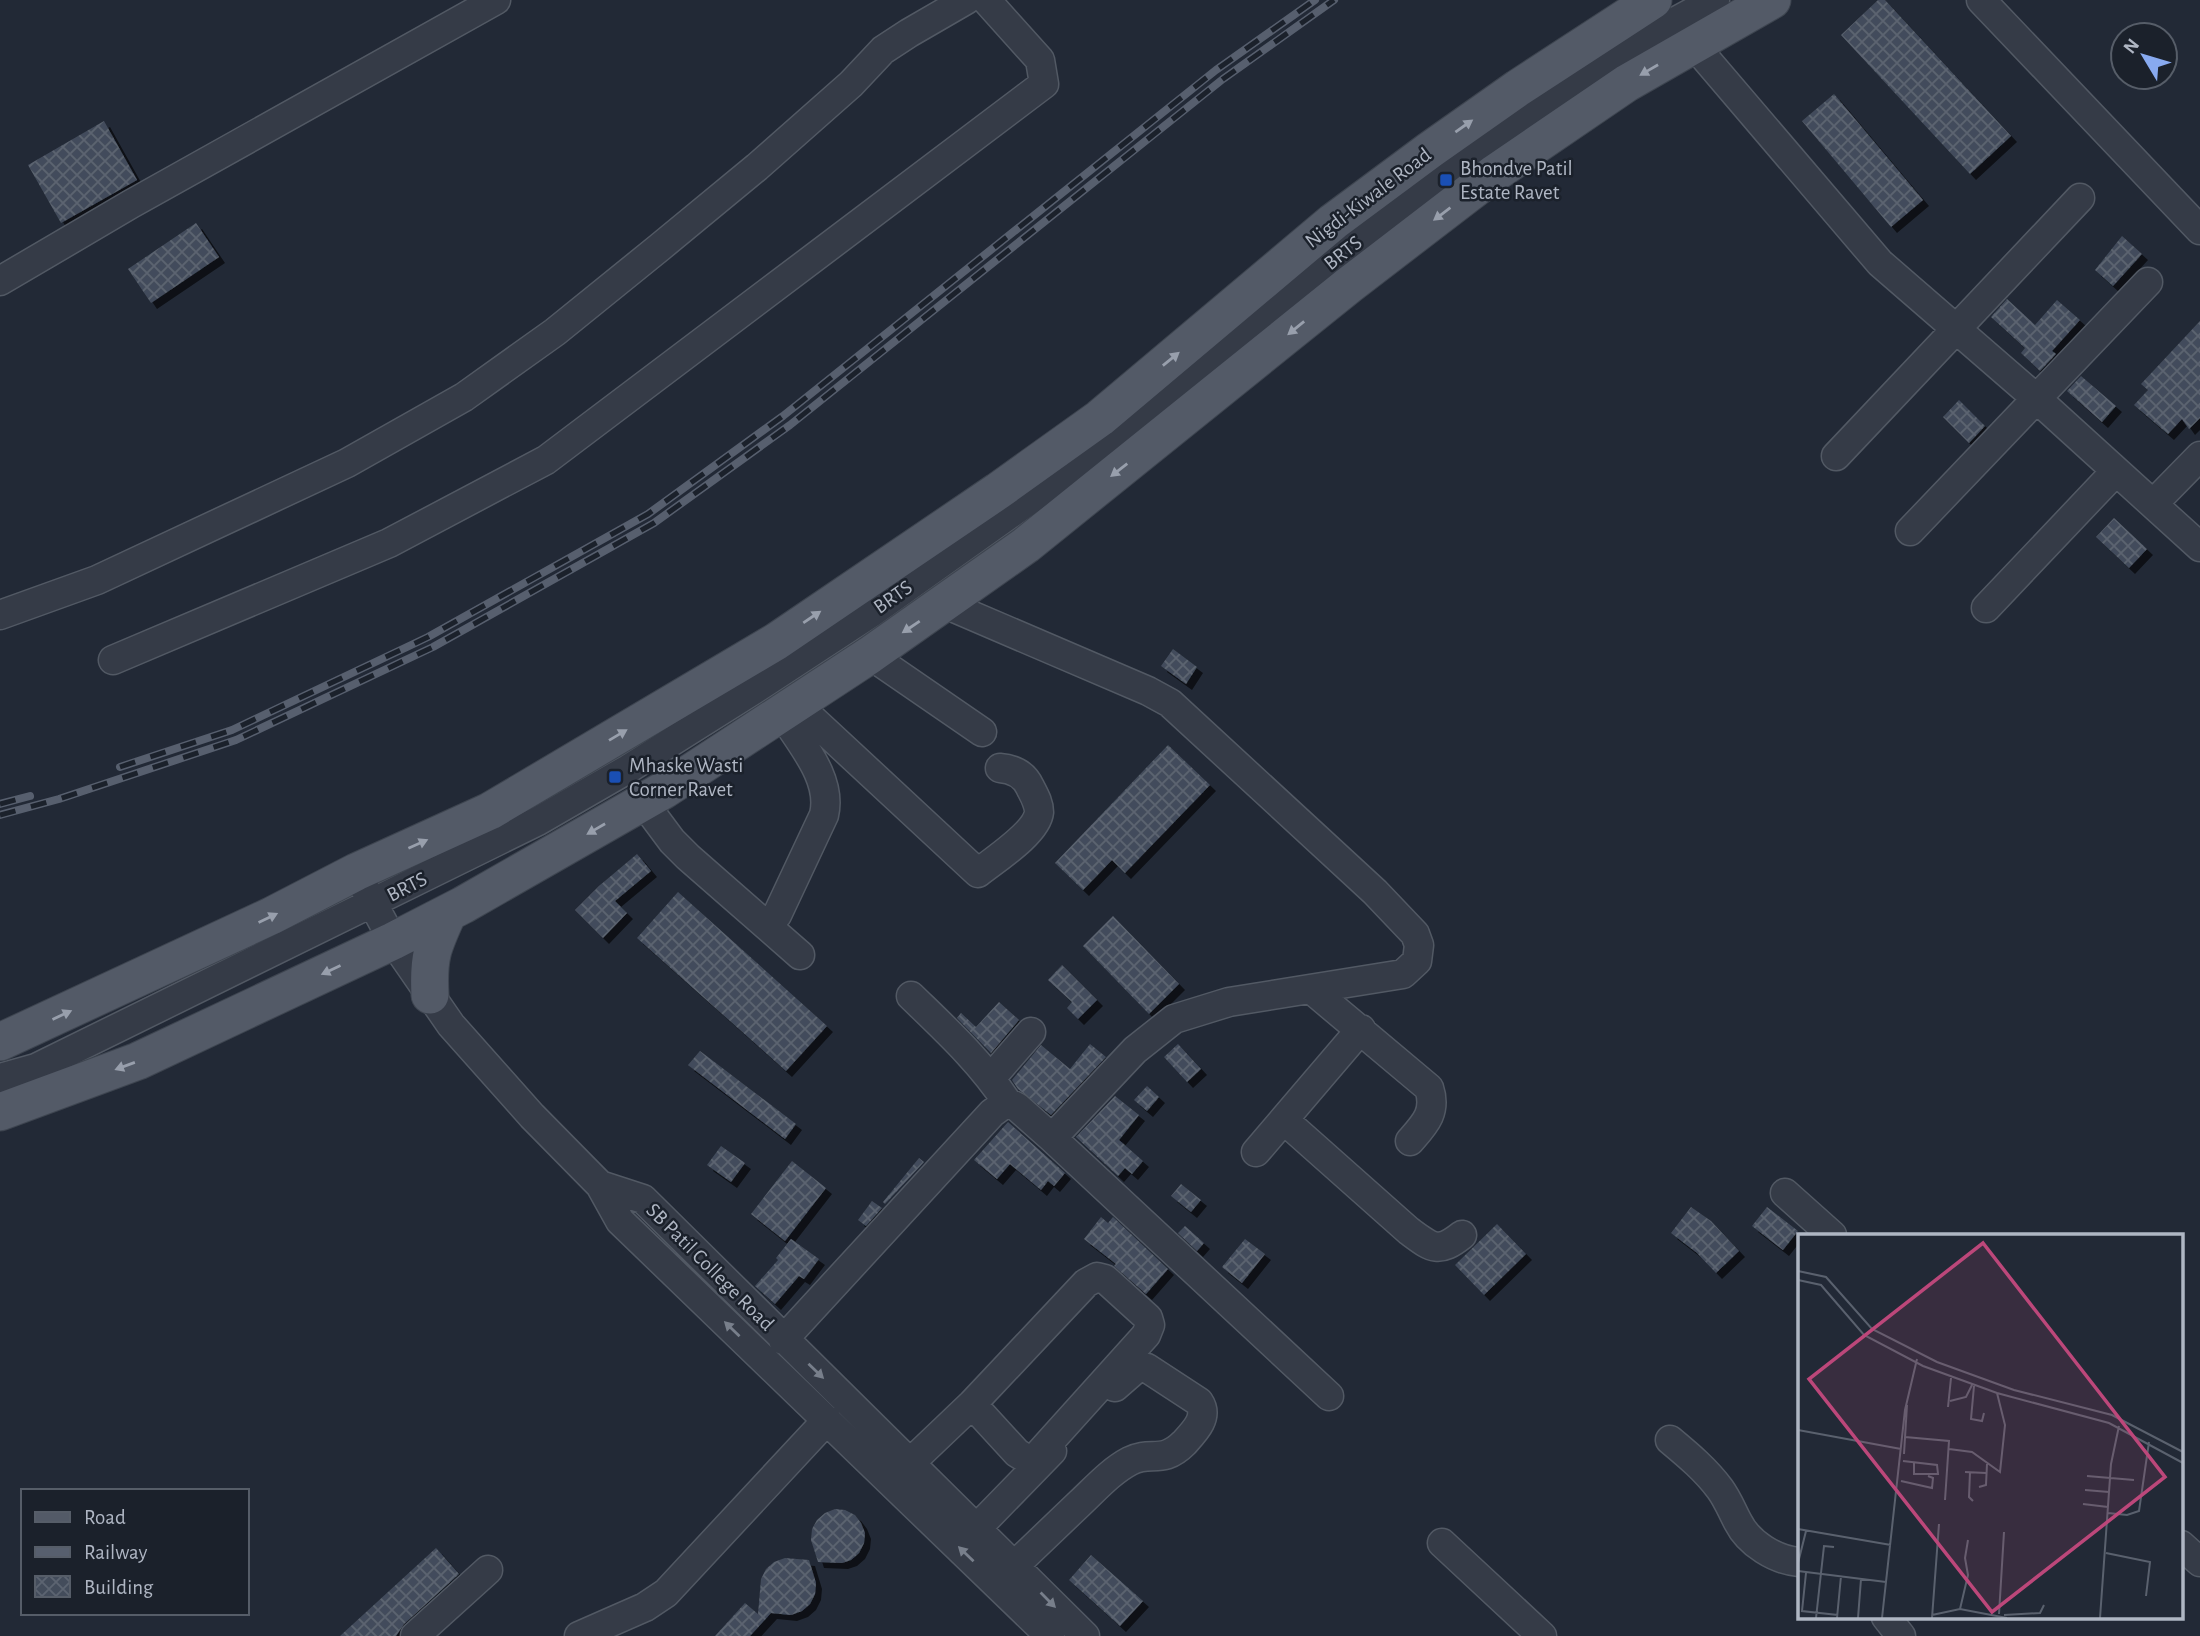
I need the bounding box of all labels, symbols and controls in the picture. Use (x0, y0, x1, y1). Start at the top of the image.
north arrow (2109, 21, 2179, 91)
text: N (2120, 35, 2143, 58)
one-way arrow (1639, 64, 1659, 76)
one-way arrow (1455, 119, 1473, 133)
street label: Nigdi-Kiwale Road (1301, 144, 1435, 252)
place label: Bhondve Patil Estate Ravet (1460, 158, 1573, 203)
marker: Bhondve Patil Estate Ravet (1438, 172, 1454, 188)
one-way arrow (1433, 206, 1451, 220)
street label: BRTS (1320, 232, 1366, 274)
one-way arrow (1288, 320, 1305, 335)
one-way arrow (1162, 352, 1180, 367)
one-way arrow (1110, 462, 1128, 477)
street label: BRTS (870, 576, 916, 618)
one-way arrow (803, 610, 821, 624)
one-way arrow (901, 620, 920, 633)
one-way arrow (608, 729, 627, 742)
place label: Mhaske Wasti Corner Ravet (629, 755, 743, 800)
marker: Mhaske Wasti Corner Ravet (607, 769, 623, 785)
one-way arrow (586, 823, 605, 835)
one-way arrow (408, 838, 428, 850)
street label: BRTS (384, 868, 431, 906)
one-way arrow (258, 912, 278, 923)
one-way arrow (321, 964, 341, 976)
one-way arrow (52, 1009, 73, 1020)
one-way arrow (114, 1061, 135, 1072)
street label: SB Patil College Road (642, 1199, 778, 1335)
inset map (1798, 1234, 2182, 1618)
one-way arrow (723, 1320, 740, 1337)
one-way arrow (807, 1363, 824, 1379)
legend (21, 1489, 248, 1615)
text: Road (84, 1507, 126, 1528)
text: Railway (84, 1542, 147, 1563)
one-way arrow (958, 1547, 975, 1563)
text: Building (84, 1577, 154, 1598)
one-way arrow (1039, 1591, 1056, 1607)

